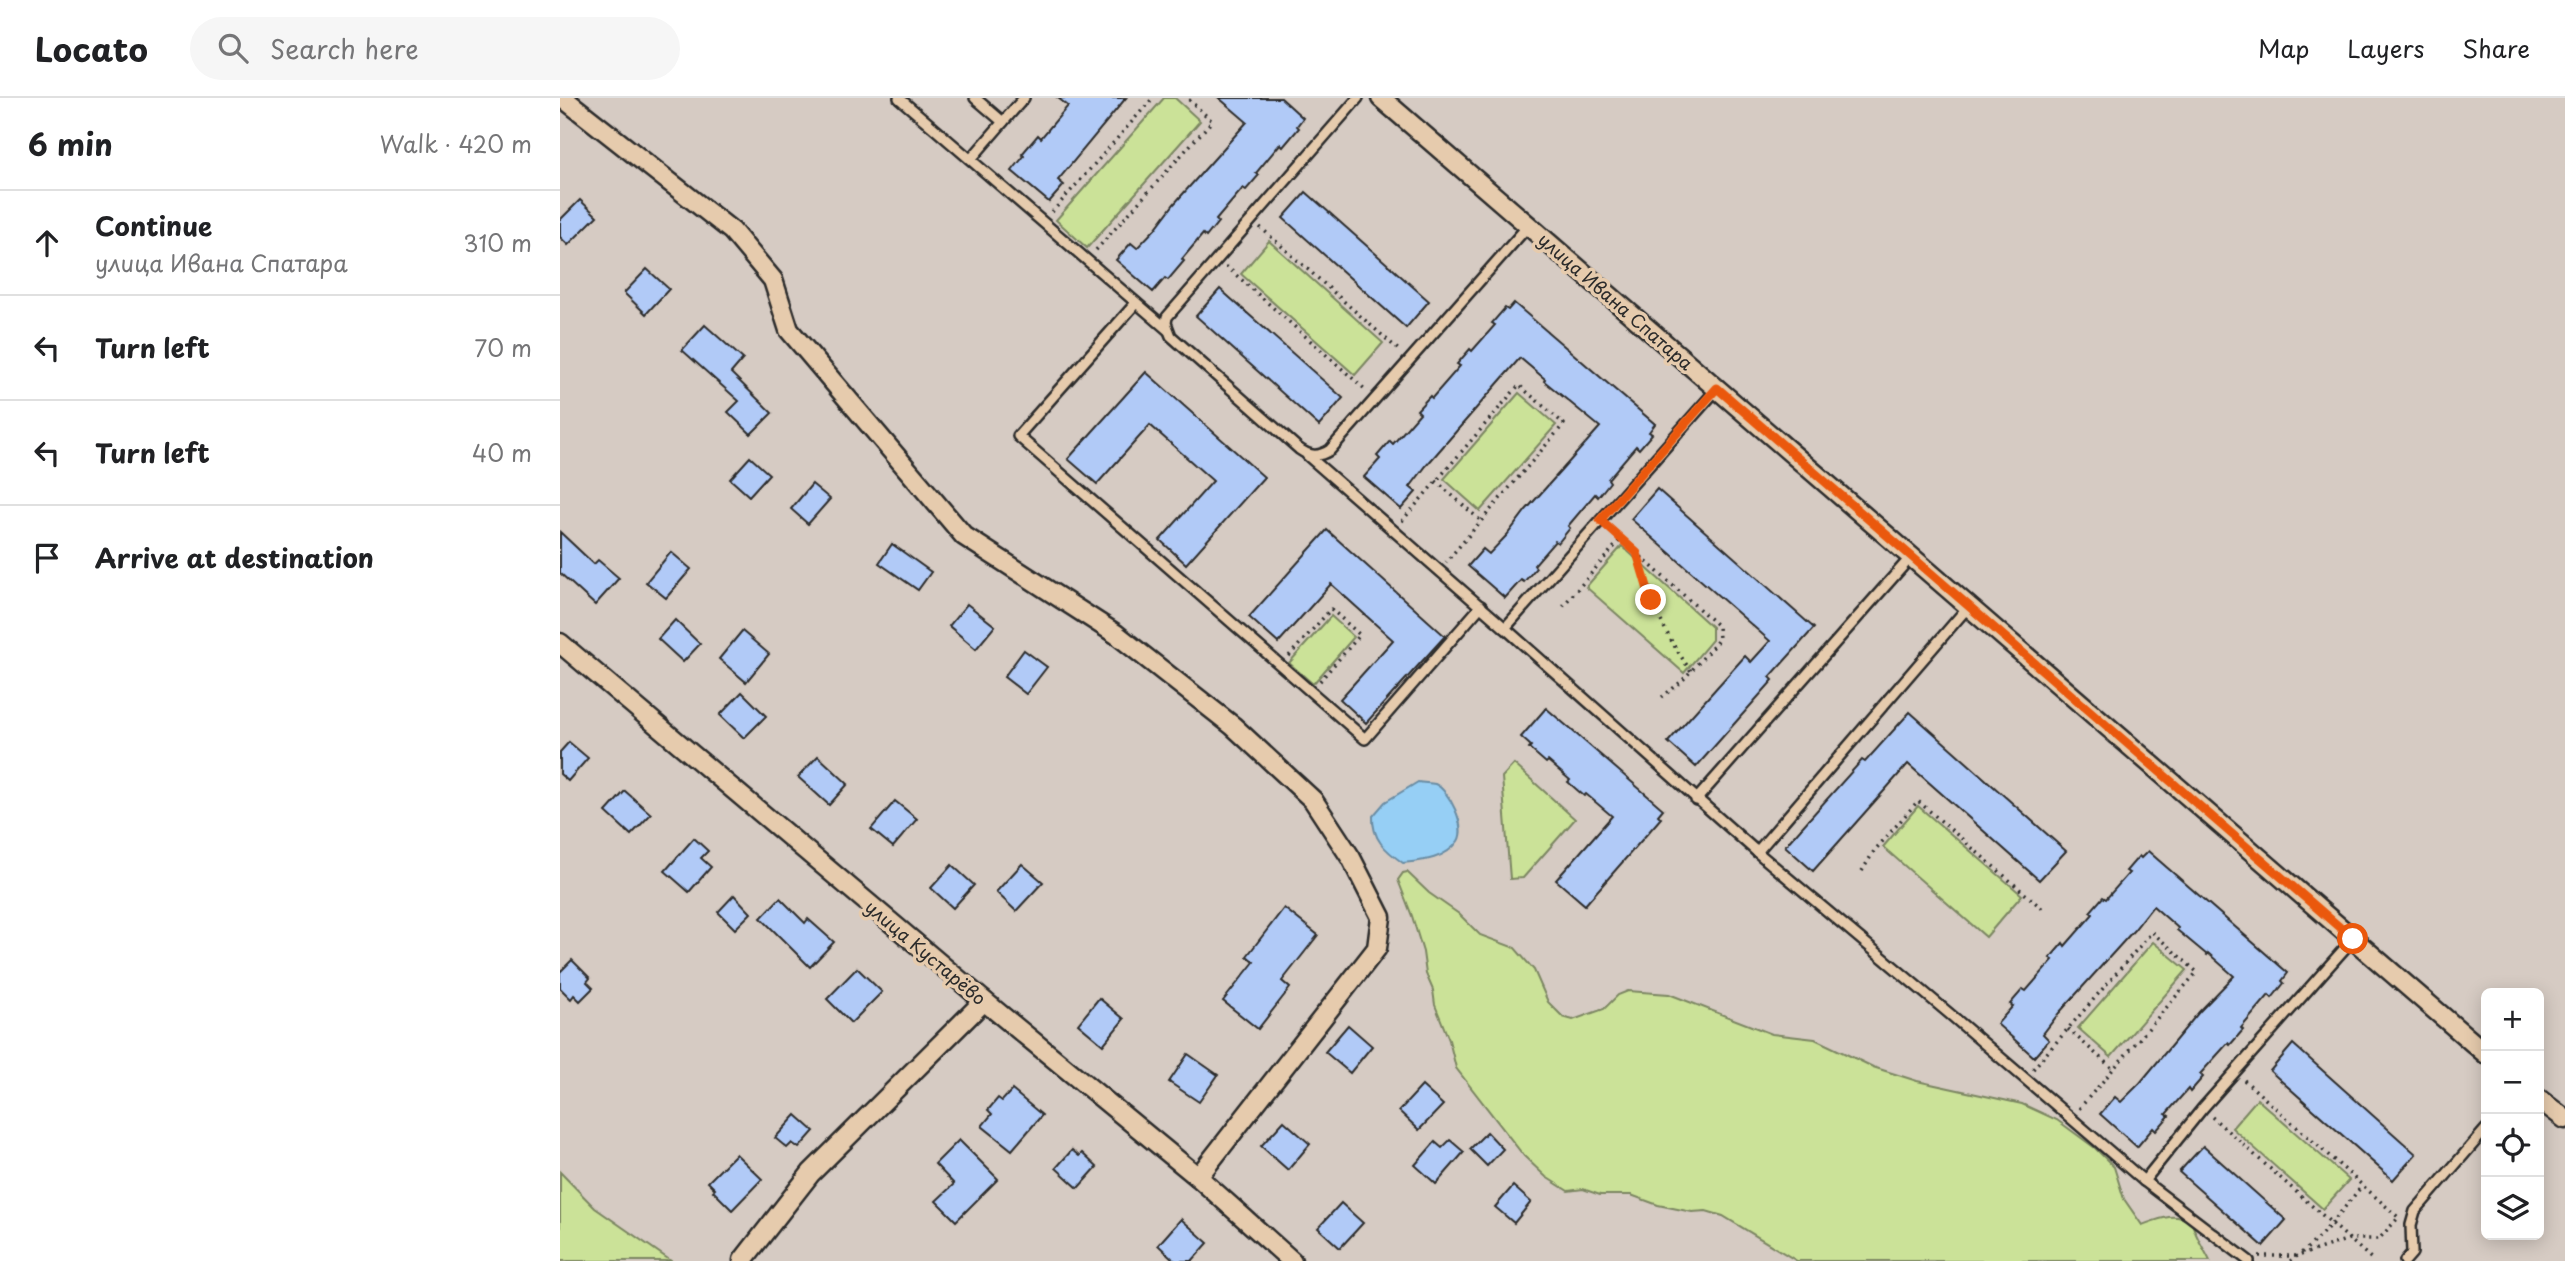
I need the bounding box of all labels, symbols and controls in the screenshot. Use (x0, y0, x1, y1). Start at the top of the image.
search box (190, 17, 680, 80)
text: Locato (35, 23, 148, 73)
icon: search (214, 29, 252, 67)
text: Search here (270, 29, 419, 68)
text: Map (2258, 30, 2309, 66)
text: Layers (2347, 30, 2424, 66)
text: Share (2462, 30, 2530, 66)
text: 6 min (28, 121, 113, 166)
text: Walk · 420 m (380, 126, 532, 161)
text: Continue (95, 206, 212, 245)
icon: ahead (28, 224, 66, 262)
text: 310 m (463, 225, 532, 260)
street label: улица Ивана Спатара (1533, 226, 1700, 376)
text: улица Ивана Спатара (95, 245, 348, 280)
text: Turn left (95, 328, 210, 367)
icon: left (28, 329, 66, 367)
text: 70 m (474, 330, 532, 365)
text: Turn left (95, 433, 210, 472)
icon: left (28, 434, 66, 472)
text: 40 m (472, 435, 532, 470)
text: Arrive at destination (95, 538, 374, 577)
icon: arrive (28, 539, 66, 577)
route end (1635, 584, 1666, 615)
street label: улица Кустарёво (860, 893, 992, 1011)
route start (2337, 923, 2368, 954)
map controls (2481, 988, 2544, 1240)
button: + (2481, 988, 2544, 1051)
button: − (2481, 1051, 2544, 1114)
button: locate (2481, 1114, 2544, 1177)
button: layers (2481, 1177, 2544, 1240)

